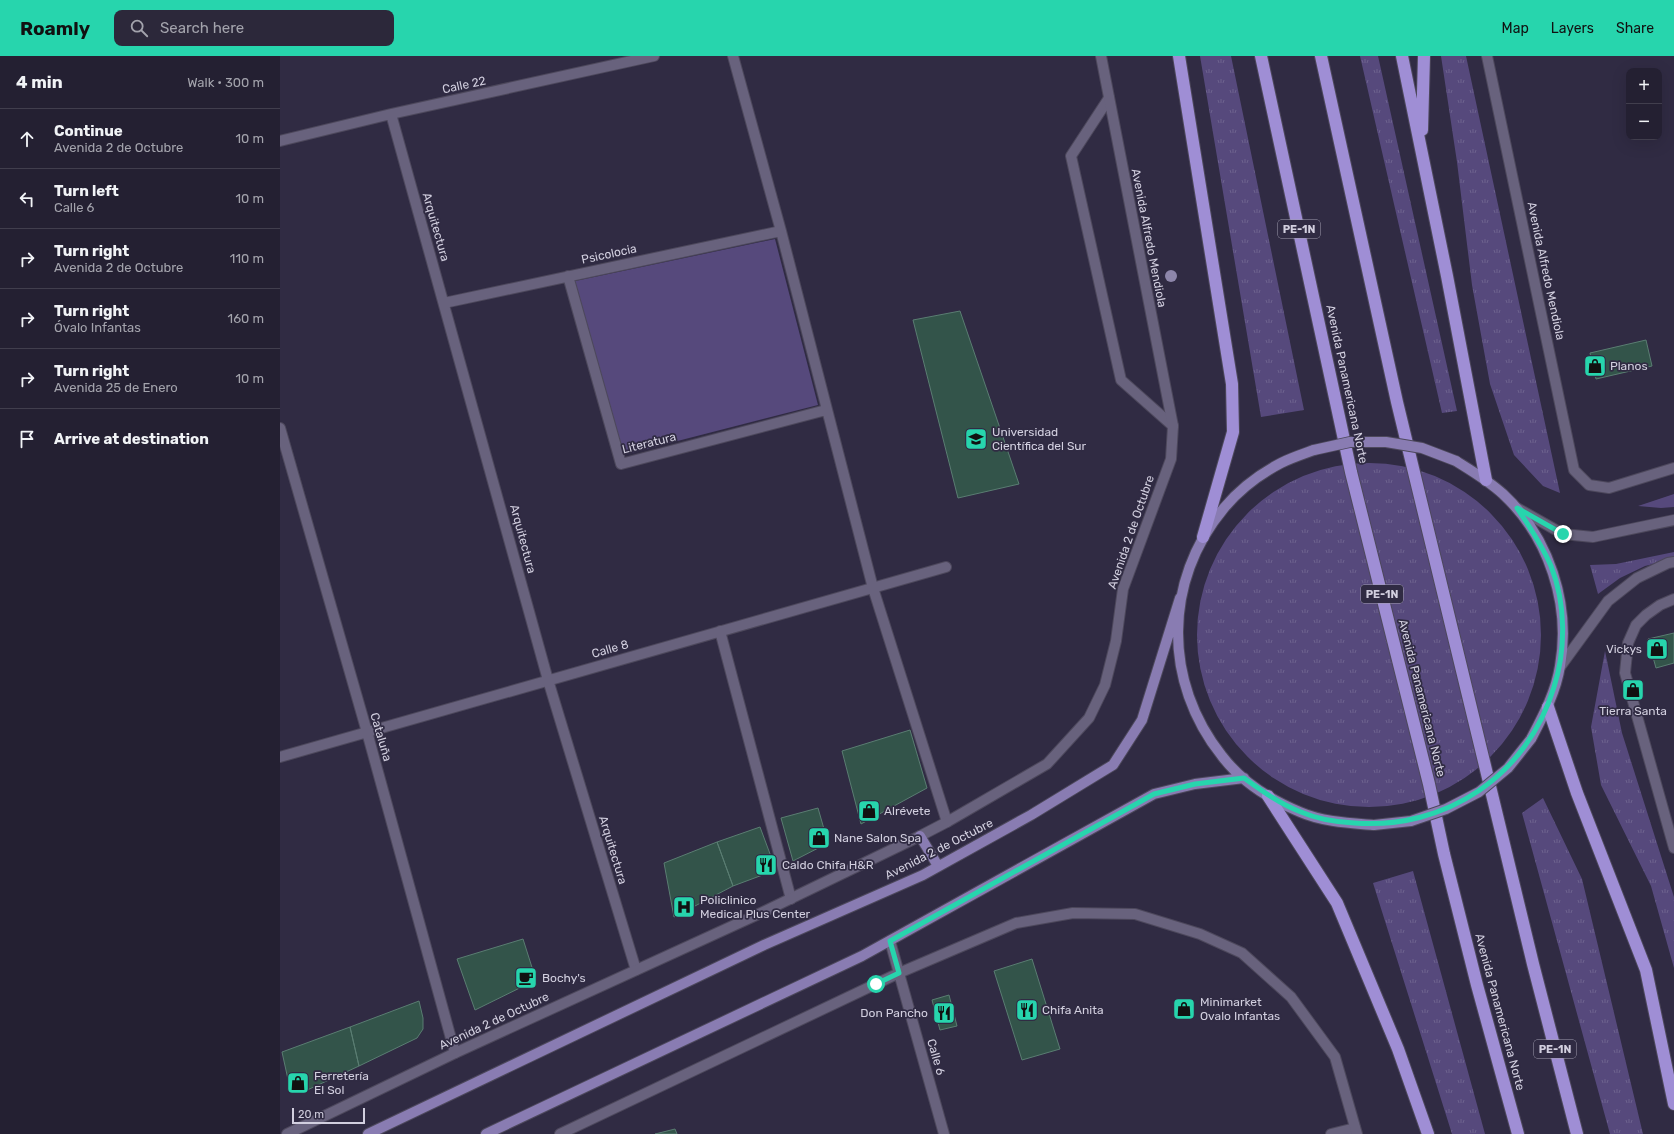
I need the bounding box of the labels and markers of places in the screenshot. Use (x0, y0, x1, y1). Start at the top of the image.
shop icon: Planos (1582, 353, 1608, 379)
place label: Planos (1610, 359, 1648, 373)
place label: Universidad Científica del Sur (992, 425, 1087, 453)
school or university icon: Universidad Científica del Sur (963, 426, 989, 452)
shop icon: Vickys (1644, 636, 1670, 662)
place label: Vickys (1606, 642, 1642, 656)
shop icon: Tierra Santa (1620, 677, 1646, 703)
place label: Tierra Santa (1599, 704, 1667, 718)
shop icon: Alrévete (856, 798, 882, 824)
place label: Alrévete (884, 804, 931, 818)
shop icon: Nane Salon Spa (806, 825, 832, 851)
place label: Nane Salon Spa (834, 831, 921, 845)
restaurant icon: Caldo Chifa H&R (753, 852, 779, 878)
place label: Caldo Chifa H&R (782, 858, 874, 872)
place label: Policlinico Medical Plus Center (700, 893, 811, 921)
hospital icon: Policlinico Medical Plus Center (671, 894, 697, 920)
cafe icon: Bochy's (513, 965, 539, 991)
place label: Bochy's (542, 971, 586, 985)
place label: Minimarket Ovalo Infantas (1200, 995, 1280, 1023)
shop icon: Minimarket Ovalo Infantas (1171, 996, 1197, 1022)
restaurant icon: Chifa Anita (1014, 997, 1040, 1023)
restaurant icon: Don Pancho (931, 1000, 957, 1026)
place label: Chifa Anita (1042, 1003, 1104, 1017)
place label: Don Pancho (860, 1006, 928, 1020)
place label: Ferretería El Sol (314, 1069, 369, 1097)
shop icon: Ferretería El Sol (285, 1070, 311, 1096)

